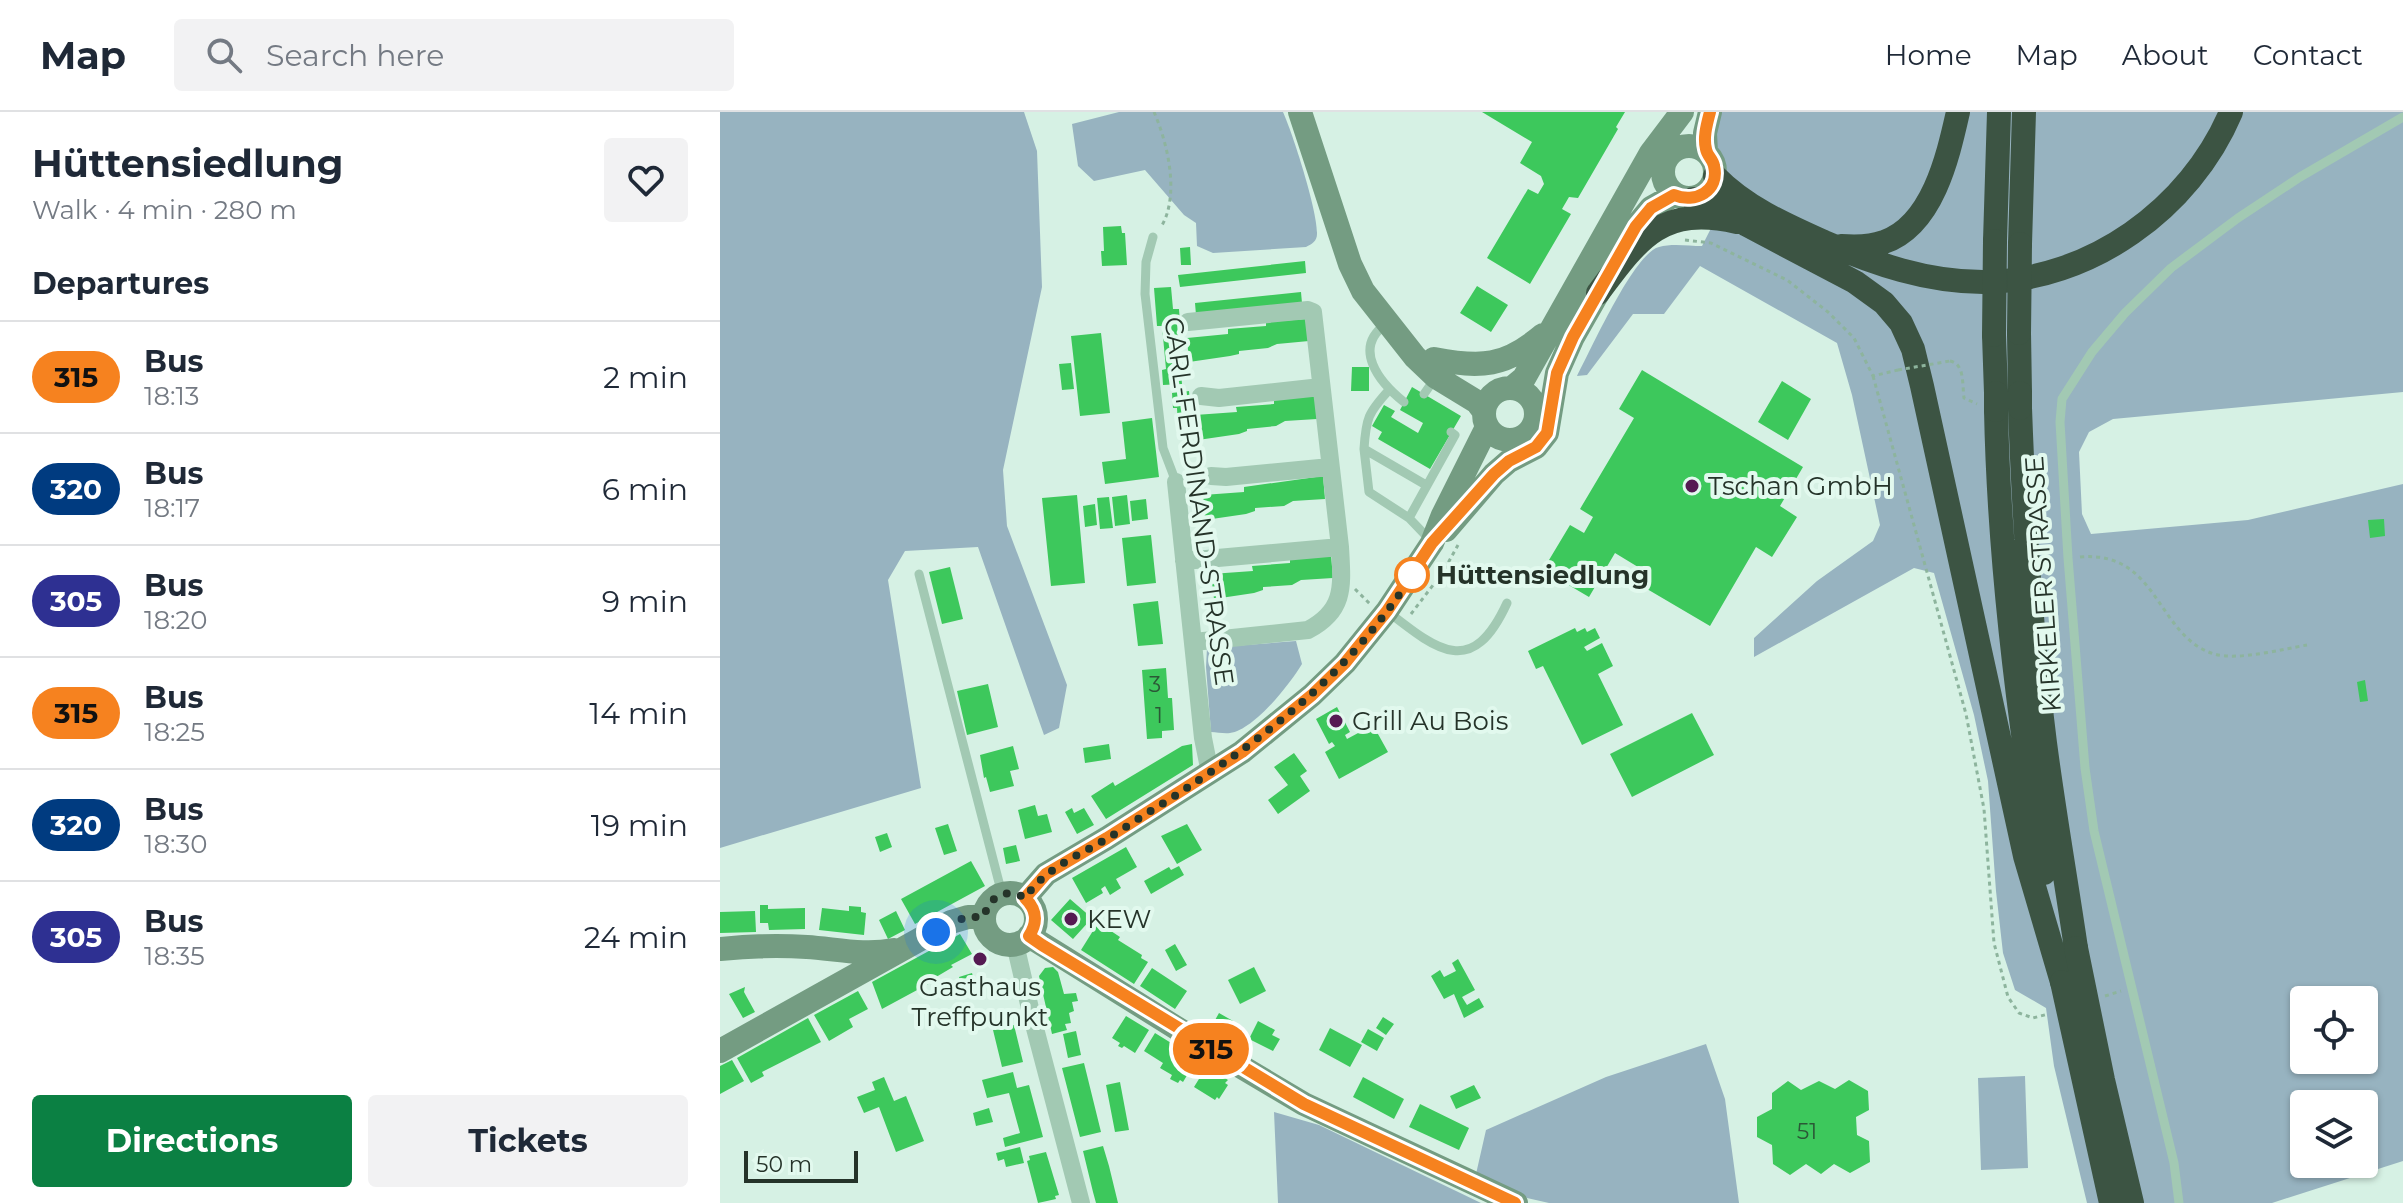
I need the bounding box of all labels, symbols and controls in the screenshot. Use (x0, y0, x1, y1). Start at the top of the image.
search box (174, 19, 734, 91)
text: Map (40, 32, 126, 79)
icon: search (202, 33, 246, 77)
text: Search here (266, 37, 444, 74)
text: Home (1885, 38, 1972, 72)
text: Map (2016, 38, 2078, 72)
text: About (2122, 38, 2209, 72)
text: Contact (2253, 38, 2363, 72)
button: heart (604, 138, 688, 222)
text: Hüttensiedlung (32, 140, 343, 187)
text: Walk · 4 min · 280 m (32, 194, 297, 226)
text: Departures (32, 265, 209, 302)
street label: CARL-FERDINAND-STRASSE (1157, 315, 1241, 687)
text: Bus (144, 343, 204, 380)
text: 2 min (603, 359, 688, 396)
text: 315 (54, 360, 98, 394)
text: 18:13 (144, 380, 200, 412)
text: Bus (144, 455, 204, 492)
street label: KIRKELER STRASSE (2018, 455, 2068, 713)
place label: Tschan GmbH (1708, 470, 1893, 502)
text: 6 min (602, 471, 688, 508)
text: 320 (50, 472, 102, 506)
marker: Tschan GmbH (1683, 477, 1701, 495)
text: 18:17 (144, 492, 200, 524)
marker: Hüttensiedlung (1395, 558, 1429, 592)
place label: Hüttensiedlung (1436, 559, 1649, 591)
text: Bus (144, 567, 204, 604)
text: 9 min (602, 583, 688, 620)
text: 305 (50, 584, 102, 618)
text: 18:20 (144, 604, 207, 636)
house number: 3 (1149, 671, 1161, 698)
text: Bus (144, 679, 204, 716)
text: 14 min (589, 695, 688, 732)
text: 315 (54, 696, 98, 730)
house number: 1 (1155, 702, 1163, 729)
place label: Grill Au Bois (1352, 705, 1508, 737)
marker: Grill Au Bois (1327, 712, 1345, 730)
text: 18:25 (144, 716, 205, 748)
text: Bus (144, 791, 204, 828)
text: 19 min (591, 807, 688, 844)
text: 320 (50, 808, 102, 842)
text: 18:30 (144, 828, 207, 860)
text: Bus (144, 903, 204, 940)
place label: KEW (1087, 903, 1152, 935)
marker: KEW (1062, 910, 1080, 928)
your location (916, 912, 956, 952)
text: 24 min (584, 919, 688, 956)
text: 305 (50, 920, 102, 954)
text: 18:35 (144, 940, 205, 972)
marker: Gasthaus Treffpunkt (971, 950, 989, 968)
place label: Gasthaus Treffpunkt (912, 971, 1048, 1033)
map controls (2290, 986, 2378, 1178)
button: locate (2290, 986, 2378, 1074)
line badge: 315 (1165, 1023, 1257, 1075)
text: 315 (1189, 1032, 1233, 1066)
button: layers (2290, 1090, 2378, 1178)
button: Directions (32, 1095, 352, 1187)
button: Tickets (368, 1095, 688, 1187)
house number: 51 (1797, 1118, 1817, 1145)
scale bar (744, 1147, 858, 1183)
text: 50 m (756, 1151, 812, 1178)

